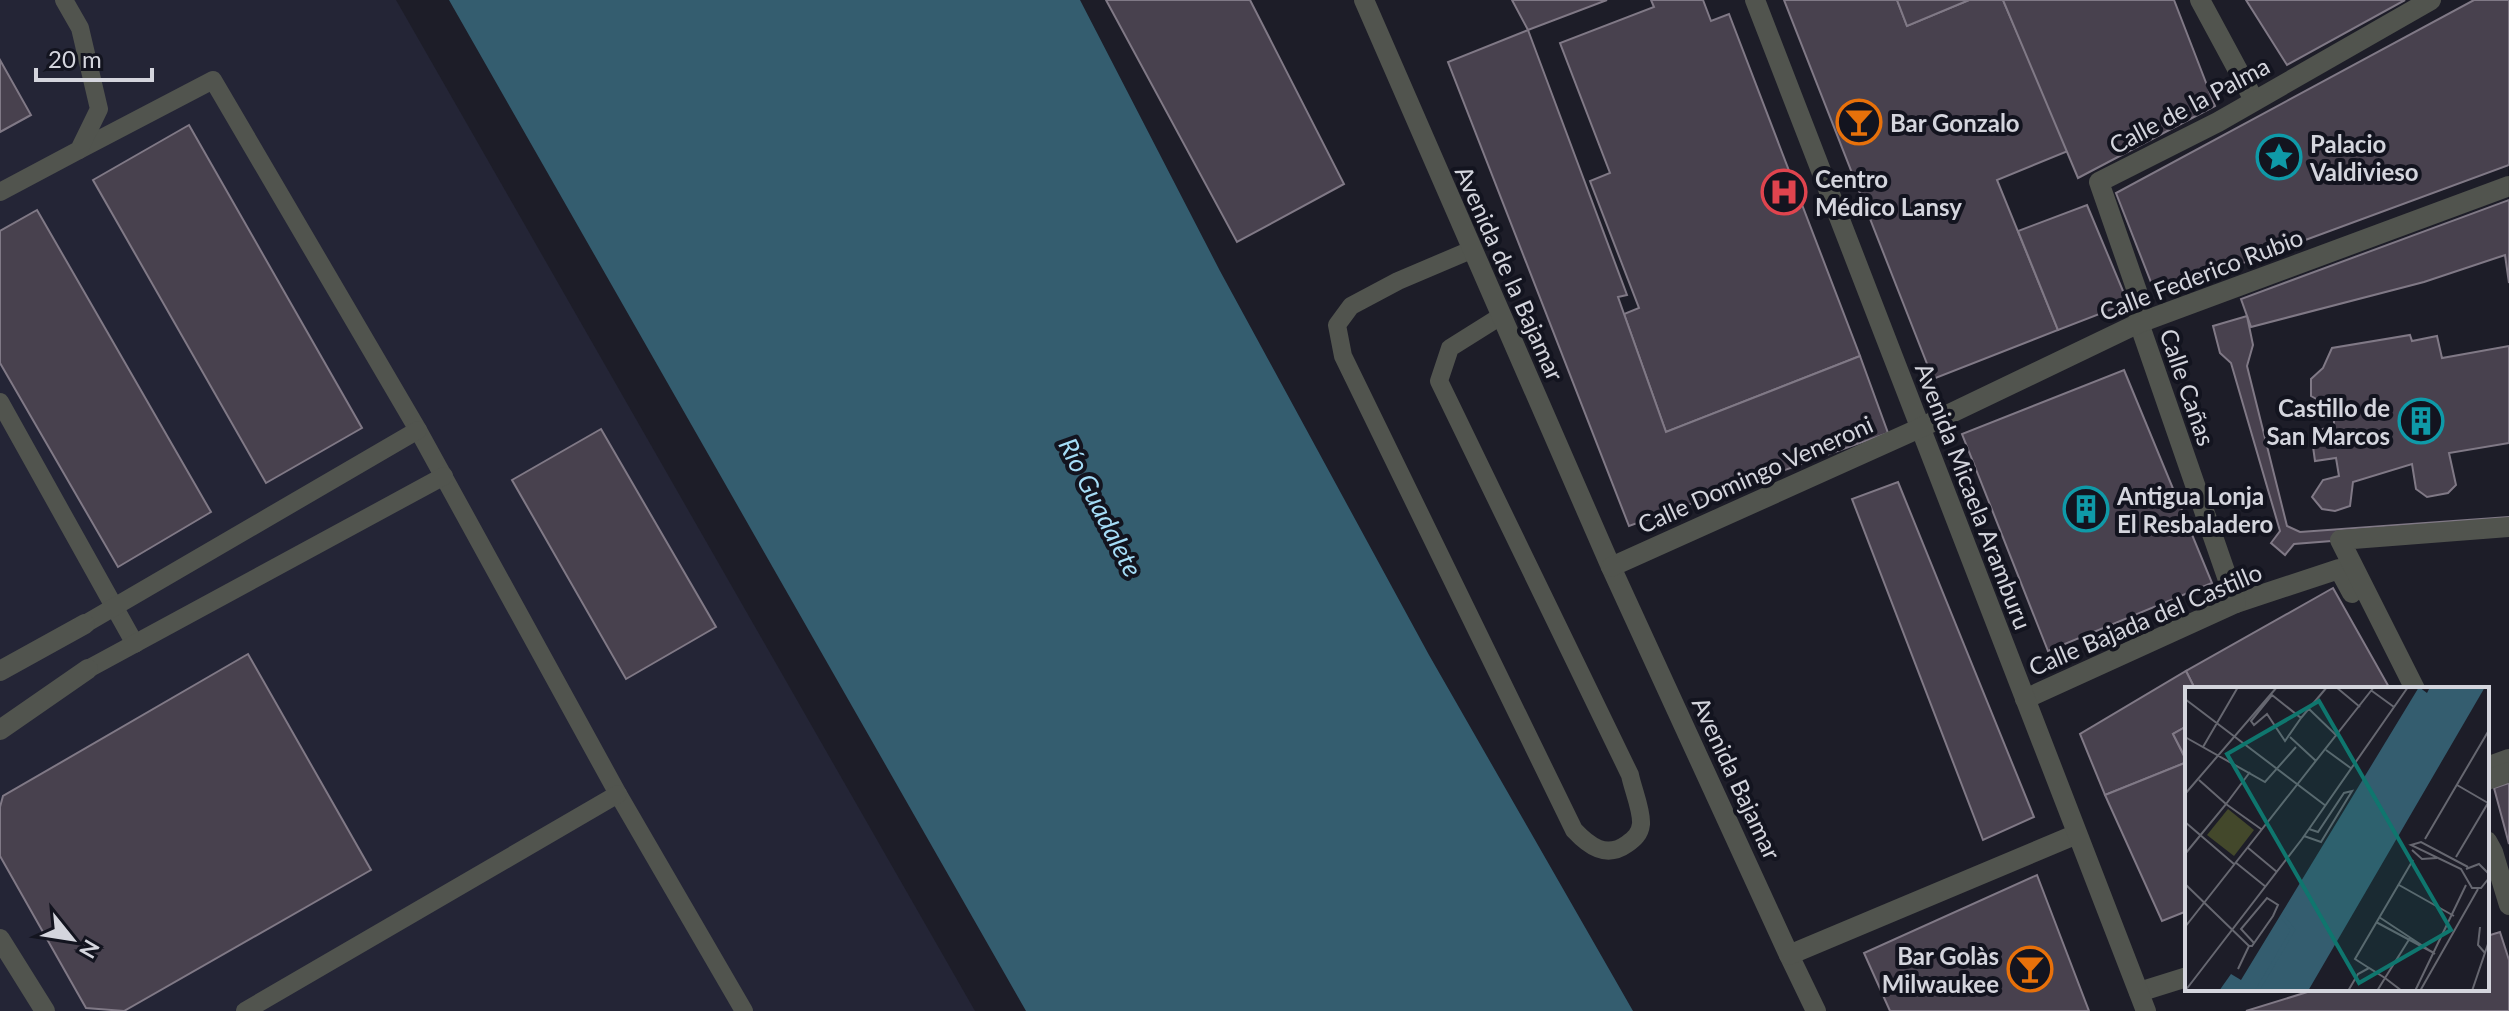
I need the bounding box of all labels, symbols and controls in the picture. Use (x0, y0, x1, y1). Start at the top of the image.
scale bar (36, 32, 152, 82)
text: 20 m (48, 44, 102, 73)
street label: Calle de la Palma (2104, 51, 2274, 159)
bar icon: Bar Gonzalo (1835, 98, 1883, 146)
place label: Bar Gonzalo (1890, 108, 2020, 137)
place label: Palacio Valdivieso (2309, 129, 2419, 186)
place icon: Palacio Valdivieso (2255, 133, 2303, 181)
street label: Avenida de la Bajamar (1450, 161, 1571, 385)
place label: Centro Médico Lansy (1815, 164, 1962, 221)
hospital icon: Centro Médico Lansy (1760, 168, 1808, 216)
street label: Calle Federico Rubio (2095, 222, 2307, 326)
street label: Calle Cañas (2154, 325, 2222, 449)
street label: Avenida Micaela Aramburu (1910, 359, 2038, 633)
place label: Castillo de San Marcos (2267, 393, 2390, 450)
building icon: Castillo de San Marcos (2397, 397, 2445, 445)
street label: Calle Domingo Veneroni (1633, 409, 1877, 539)
water label: Río Guadalete (1052, 432, 1150, 582)
place label: Antigua Lonja El Resbaladero (2116, 481, 2273, 538)
building icon: Antigua Lonja El Resbaladero (2062, 485, 2110, 533)
street label: Calle Bajada del Castillo (2024, 557, 2266, 681)
inset map (2185, 687, 2489, 991)
street label: Avenida Bajamar (1687, 692, 1787, 864)
north arrow (32, 899, 112, 979)
text: N (74, 935, 106, 963)
place label: Bar Golàs Milwaukee (1882, 941, 1999, 998)
bar icon: Bar Golàs Milwaukee (2006, 945, 2054, 993)

